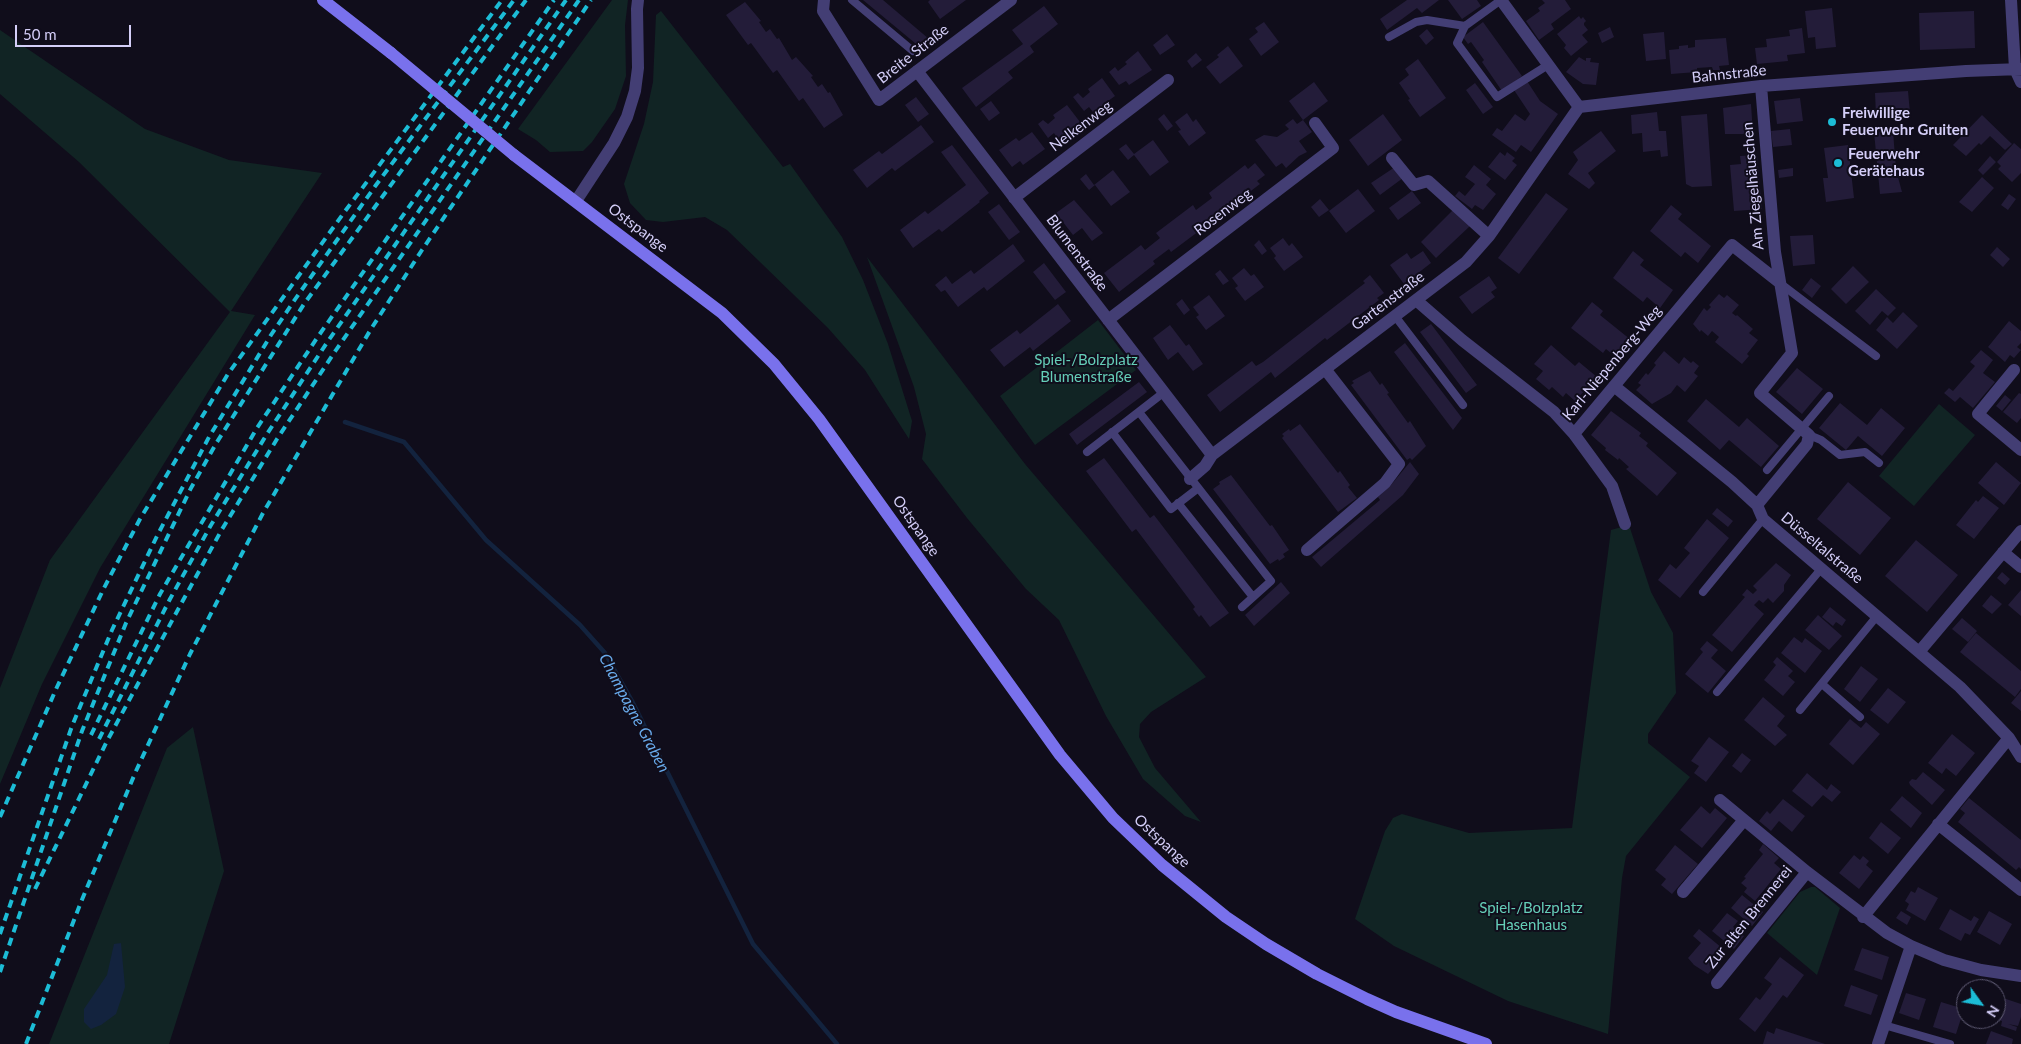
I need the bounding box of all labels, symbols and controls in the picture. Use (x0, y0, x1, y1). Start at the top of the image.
scale bar (18, 15, 134, 47)
street label: Breite Straße (874, 20, 952, 88)
text: 50 m (23, 25, 57, 43)
street label: Bahnstraße (1691, 61, 1767, 87)
street label: Nelkenweg (1046, 97, 1116, 155)
place label: Freiwillige Feuerwehr Gruiten (1842, 104, 1968, 139)
marker: Freiwillige Feuerwehr Gruiten (1826, 116, 1838, 128)
street label: Am Ziegelhäuschen (1738, 121, 1768, 251)
place label: Feuerwehr Gerätehaus (1848, 145, 1924, 180)
marker: Feuerwehr Gerätehaus (1832, 157, 1844, 169)
street label: Rosenweg (1191, 184, 1255, 240)
street label: Ostspange (605, 200, 671, 256)
street label: Blumenstraße (1042, 211, 1112, 295)
street label: Gartenstraße (1348, 268, 1428, 334)
street label: Karl-Niepenberg-Weg (1559, 302, 1665, 424)
park label: Spiel-/Bolzplatz Blumenstraße (1034, 351, 1138, 386)
street label: Ostspange (889, 492, 943, 560)
street label: Düsseltalstraße (1777, 508, 1867, 588)
water label: Champagne Graben (595, 650, 673, 776)
street label: Ostspange (1130, 811, 1194, 871)
street label: Zur alten Brennerei (1702, 862, 1796, 972)
park label: Spiel-/Bolzplatz Hasenhaus (1479, 899, 1583, 934)
north arrow (1956, 979, 2006, 1029)
text: N (1983, 1003, 2003, 1021)

